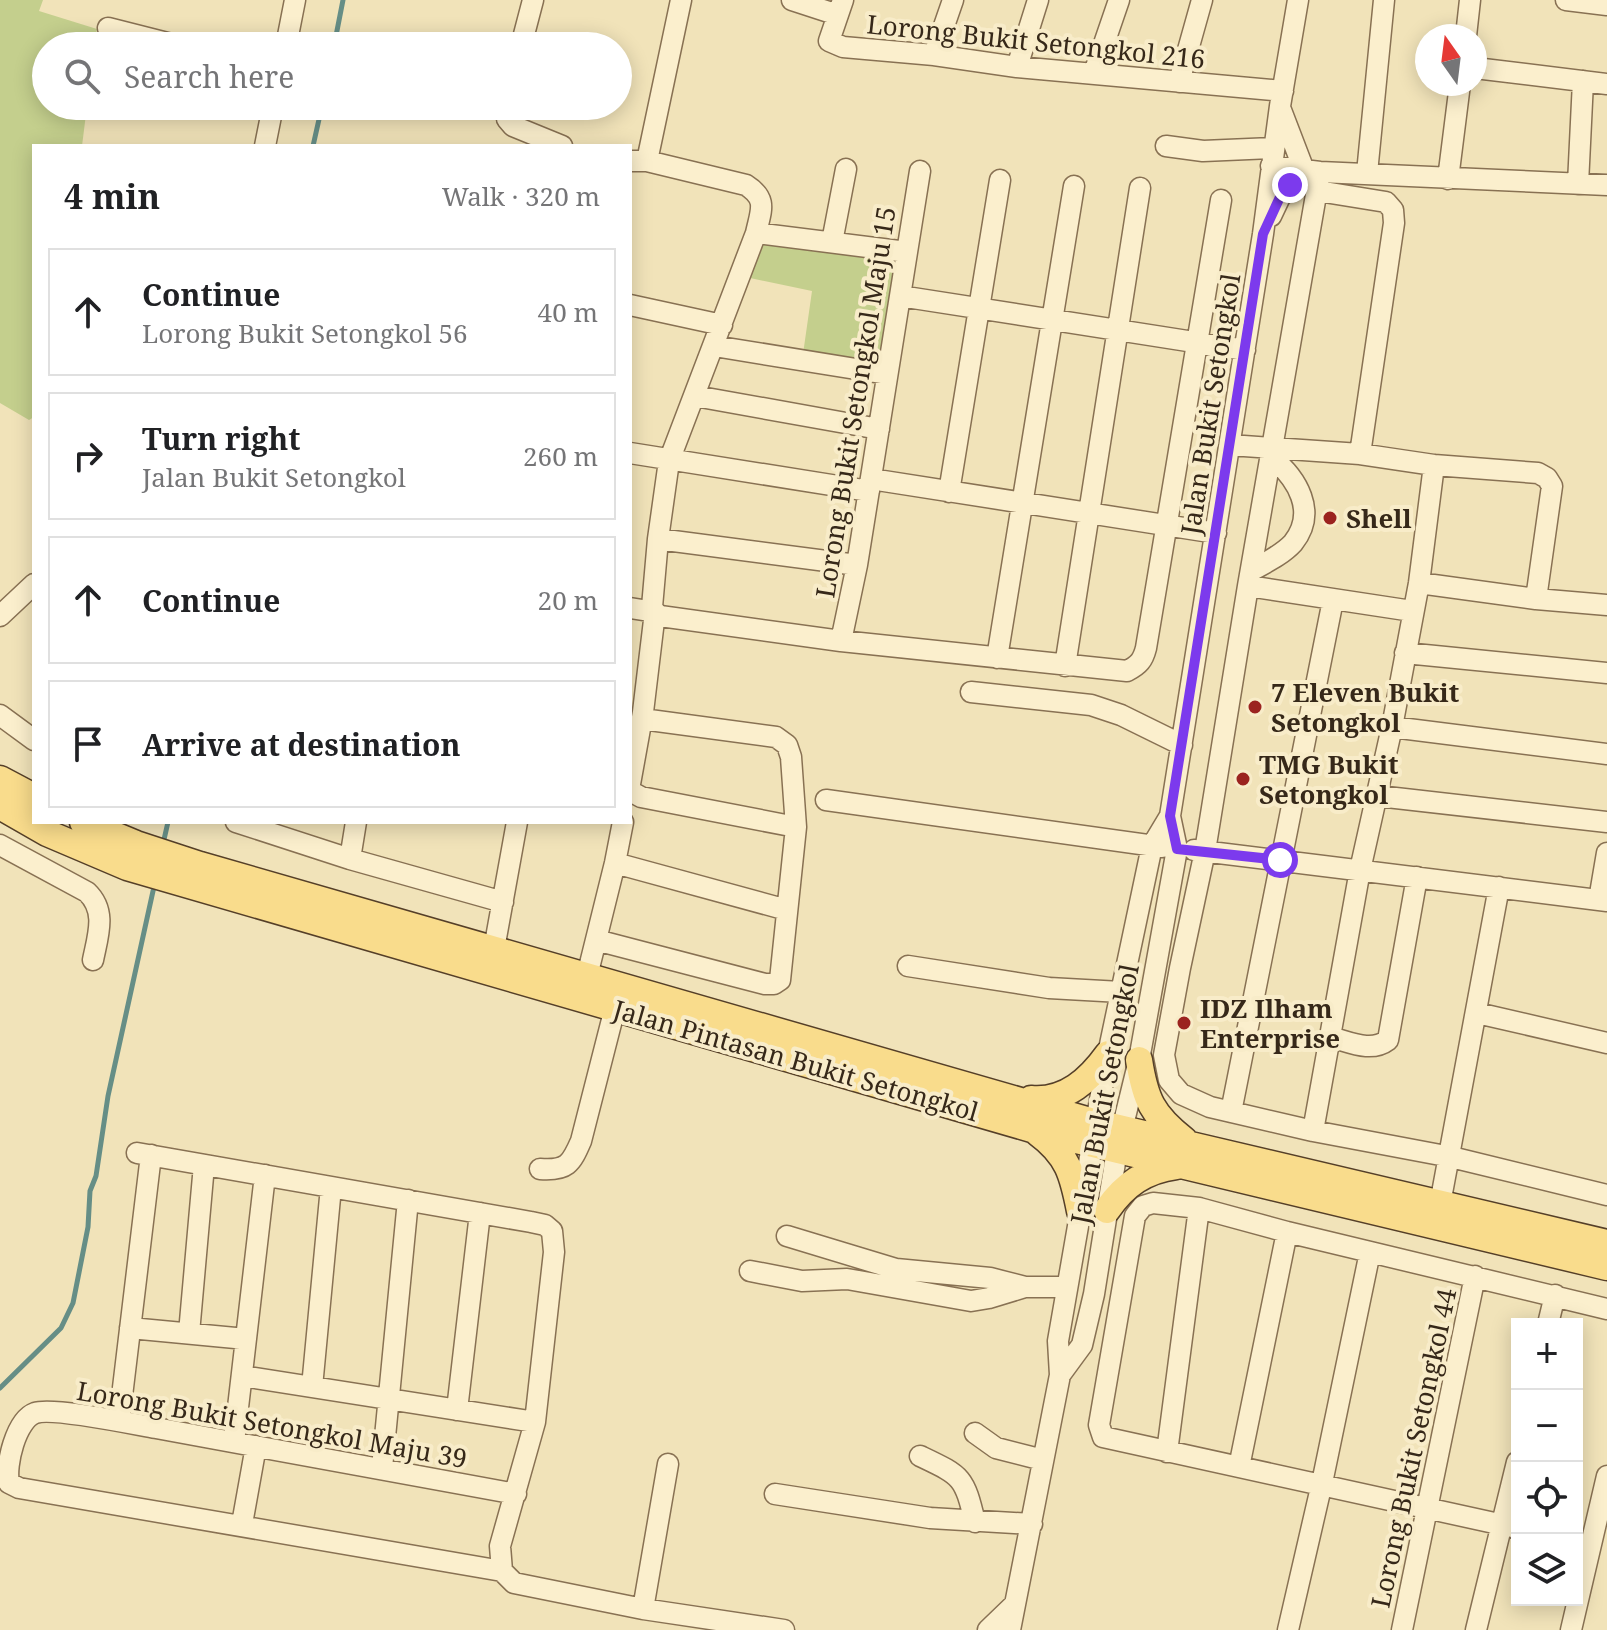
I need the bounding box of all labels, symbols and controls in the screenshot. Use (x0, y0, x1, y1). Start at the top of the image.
street label: Lorong Bukit Setongkol 216 (865, 5, 1207, 77)
north arrow (1415, 24, 1487, 96)
search box (32, 32, 632, 120)
icon: search (60, 54, 104, 98)
text: Search here (124, 56, 294, 97)
route end (1272, 167, 1308, 203)
text: 4 min (64, 173, 160, 219)
text: Walk · 320 m (442, 178, 600, 214)
street label: Lorong Bukit Setongkol Maju 15 (806, 204, 904, 600)
street label: Jalan Bukit Setongkol (1171, 271, 1248, 538)
text: Continue (142, 274, 280, 315)
icon: ahead (66, 290, 110, 334)
text: 40 m (538, 294, 598, 330)
text: Lorong Bukit Setongkol 56 (142, 315, 467, 351)
text: Turn right (142, 418, 300, 459)
icon: right (66, 434, 110, 478)
text: 260 m (523, 438, 598, 474)
text: Jalan Bukit Setongkol (142, 459, 406, 495)
place label: Shell (1346, 500, 1412, 536)
marker: Shell (1321, 509, 1339, 527)
icon: ahead (66, 578, 110, 622)
text: Continue (142, 580, 280, 621)
text: 20 m (538, 582, 598, 618)
place label: 7 Eleven Bukit Setongkol (1271, 674, 1460, 740)
marker: 7 Eleven Bukit Setongkol (1246, 698, 1264, 716)
icon: arrive (66, 722, 110, 766)
text: Arrive at destination (142, 724, 461, 765)
place label: TMG Bukit Setongkol (1259, 746, 1399, 812)
marker: TMG Bukit Setongkol (1234, 770, 1252, 788)
route start (1262, 842, 1298, 878)
street label: Jalan Bukit Setongkol (1061, 961, 1147, 1228)
street label: Jalan Pintasan Bukit Setongkol (608, 990, 983, 1129)
place label: IDZ Ilham Enterprise (1200, 990, 1340, 1056)
marker: IDZ Ilham Enterprise (1175, 1014, 1193, 1032)
street label: Lorong Bukit Setongkol 44 (1362, 1285, 1465, 1611)
map controls (1511, 1318, 1583, 1606)
button: + (1511, 1318, 1583, 1390)
street label: Lorong Bukit Setongkol Maju 39 (74, 1372, 470, 1476)
button: − (1511, 1390, 1583, 1462)
button: locate (1511, 1462, 1583, 1534)
button: layers (1511, 1534, 1583, 1606)

